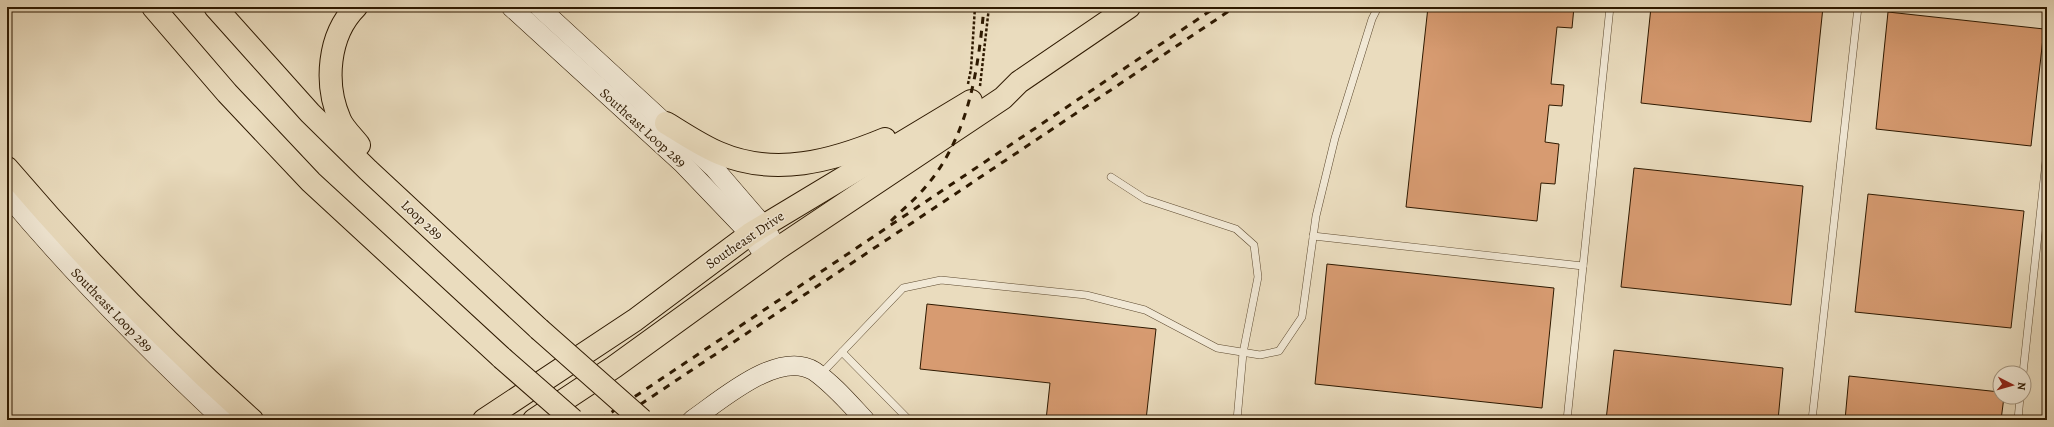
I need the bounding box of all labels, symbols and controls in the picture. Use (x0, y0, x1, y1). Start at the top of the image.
street label: Southeast Loop 289 (596, 84, 690, 172)
street label: Loop 289 (397, 196, 447, 244)
street label: Southeast Drive (702, 207, 788, 273)
street label: Southeast Loop 289 (67, 264, 157, 356)
north arrow (1992, 365, 2032, 405)
text: N (2014, 381, 2029, 391)

